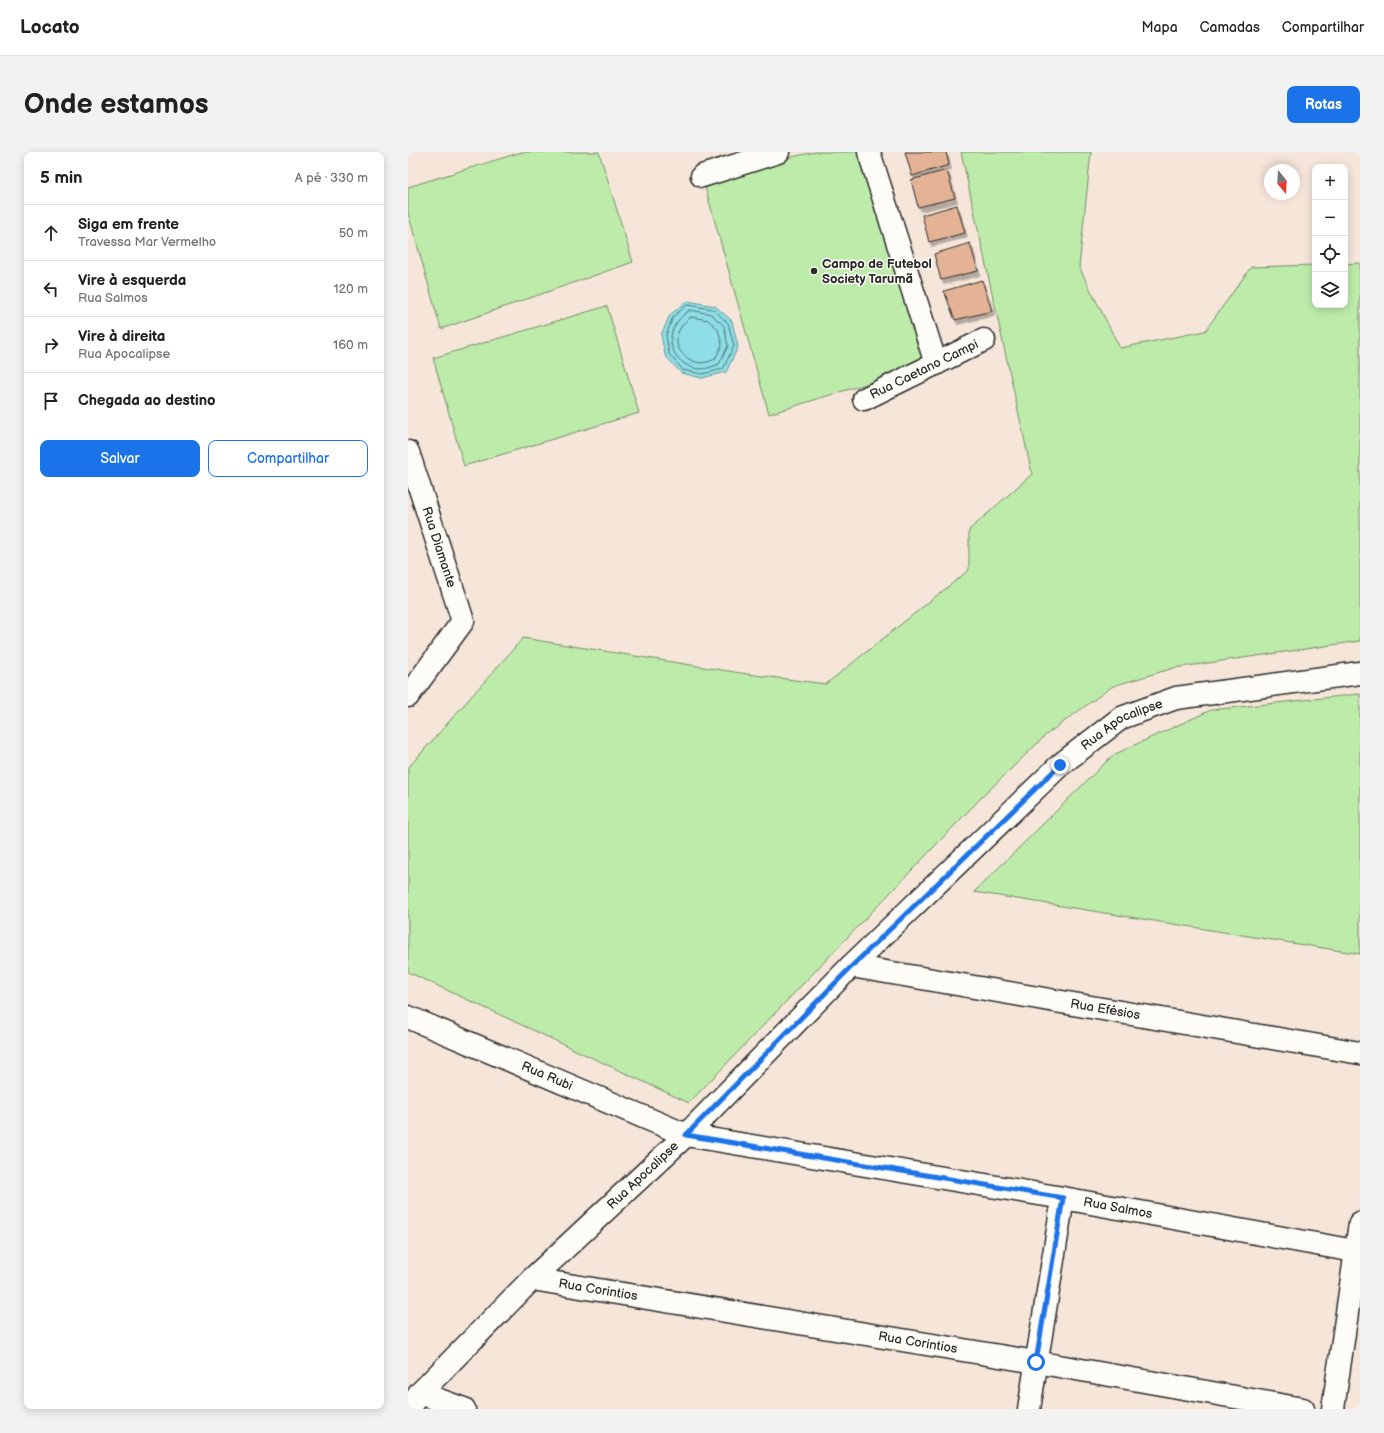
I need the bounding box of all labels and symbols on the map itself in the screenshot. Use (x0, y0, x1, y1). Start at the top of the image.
north arrow (1264, 164, 1300, 200)
place label: Campo de Futebol Society Tarumã (822, 256, 932, 287)
marker: Campo de Futebol Society Tarumã (809, 266, 819, 276)
street label: Rua Caetano Campi (867, 336, 981, 403)
street label: Rua Diamante (418, 505, 460, 590)
street label: Rua Apocalipse (1078, 695, 1165, 754)
route end (1051, 756, 1069, 774)
street label: Rua Efésios (1069, 996, 1142, 1023)
street label: Rua Rubi (519, 1058, 575, 1094)
street label: Rua Apocalipse (604, 1138, 682, 1213)
street label: Rua Salmos (1082, 1194, 1154, 1222)
street label: Rua Corintios (557, 1275, 639, 1304)
street label: Rua Corintios (877, 1328, 959, 1357)
route start (1027, 1353, 1045, 1371)

